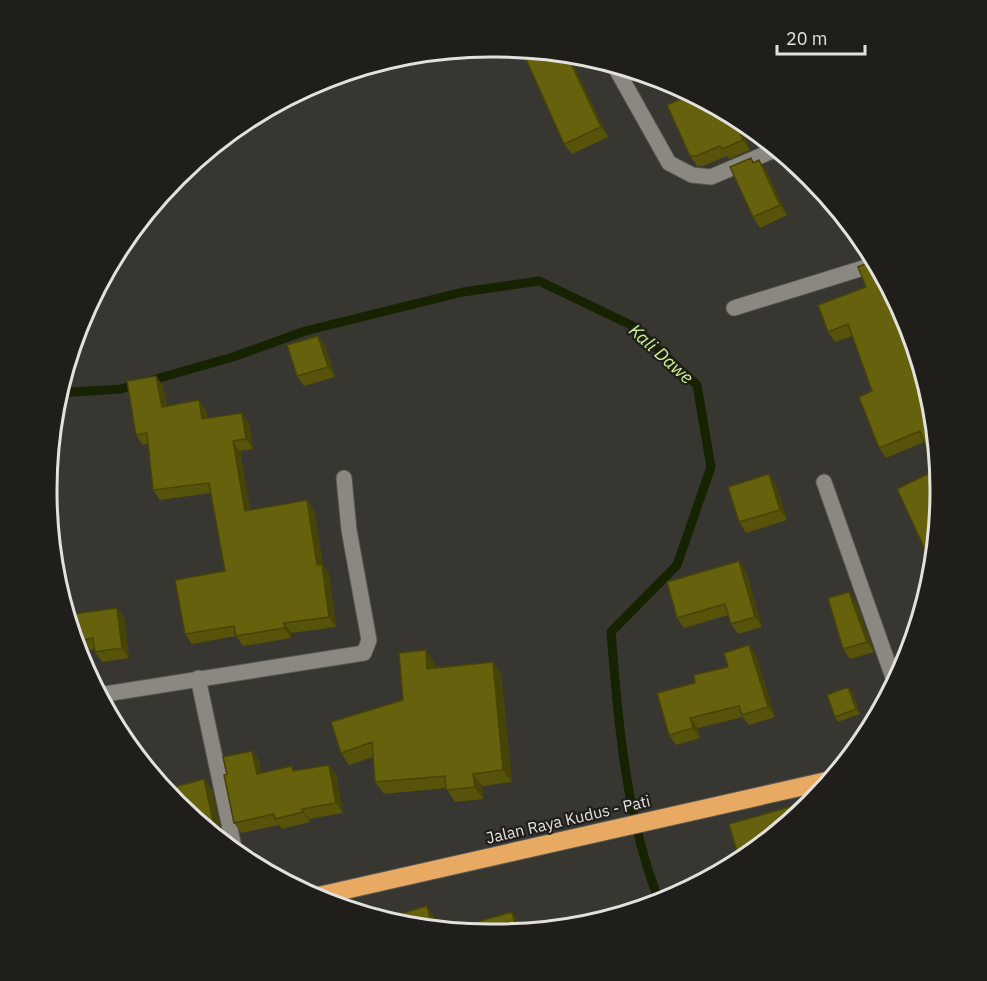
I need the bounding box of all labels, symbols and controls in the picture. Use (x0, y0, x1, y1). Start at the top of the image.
scale bar (777, 18, 866, 56)
text: 20 m (786, 27, 828, 50)
water label: Kali Dawe (624, 319, 698, 389)
street label: Jalan Raya Kudus - Pati (484, 790, 652, 848)

